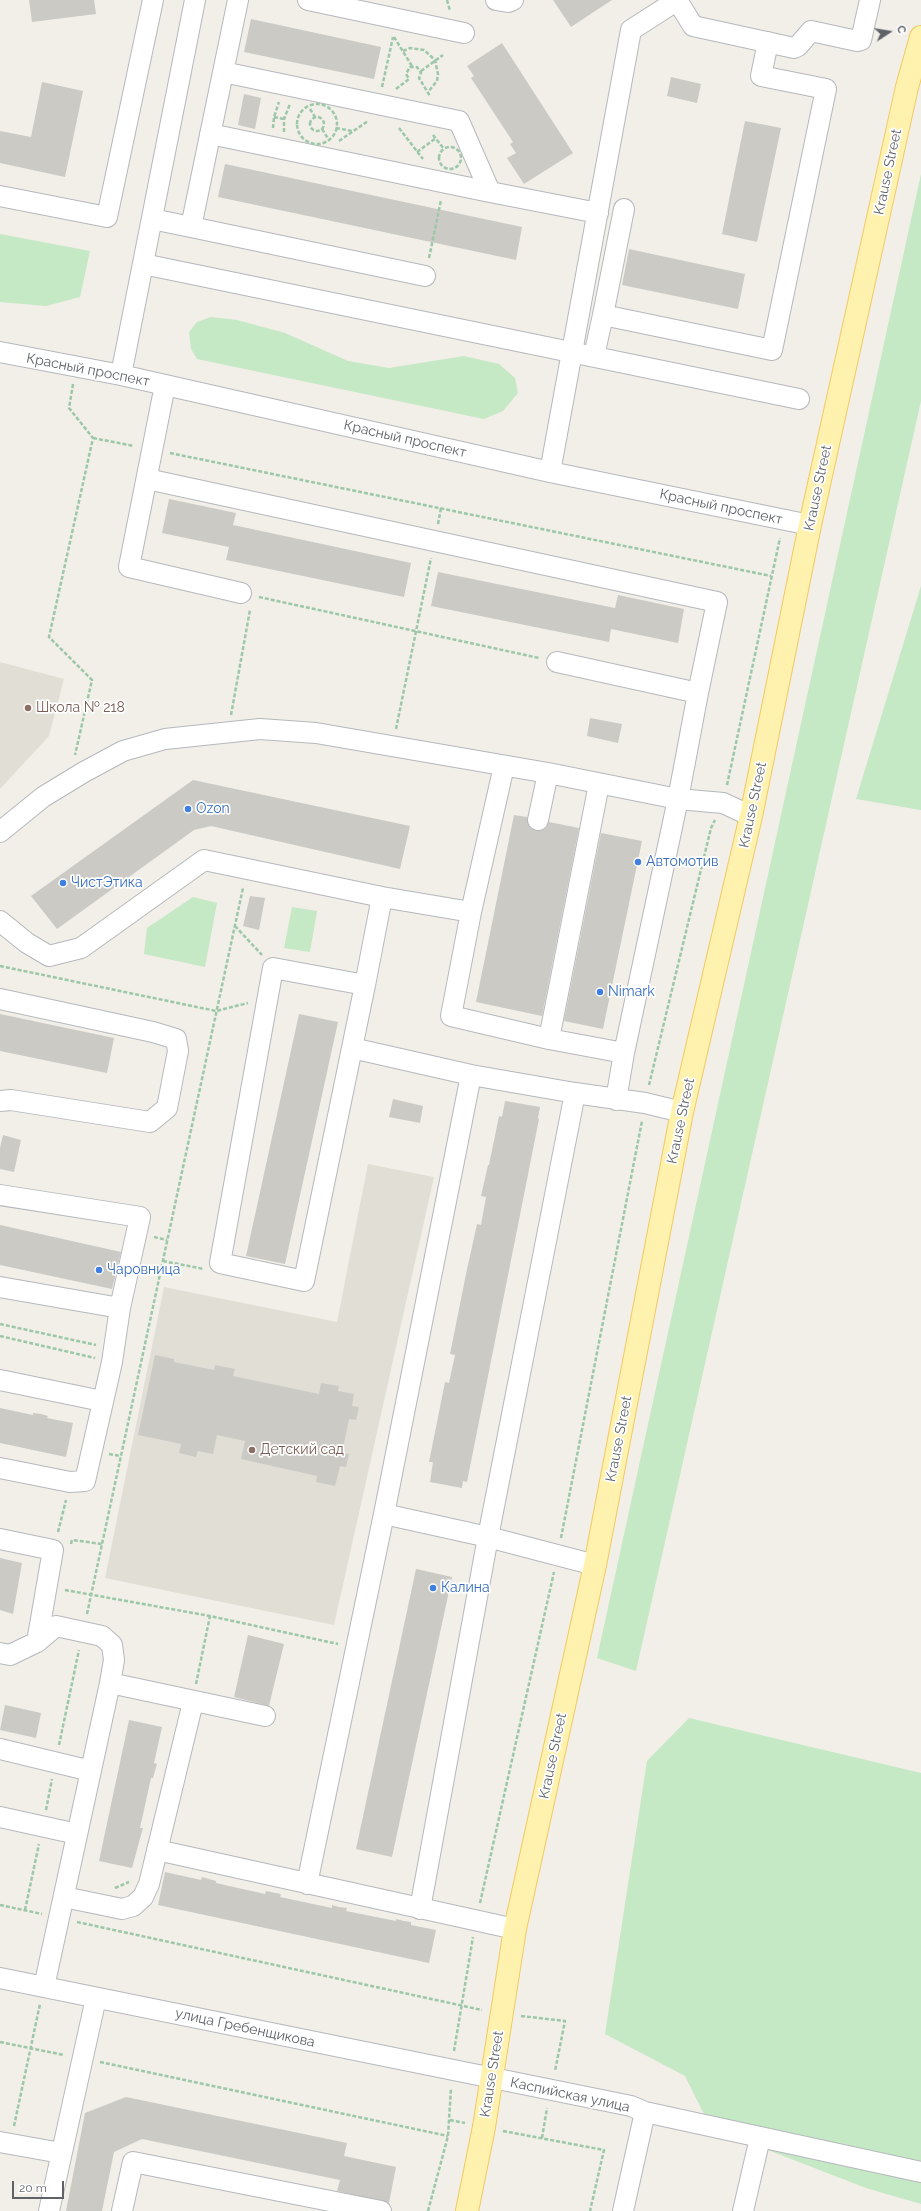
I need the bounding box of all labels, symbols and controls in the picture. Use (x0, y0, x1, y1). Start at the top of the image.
north arrow (869, 12, 909, 52)
text: С (894, 24, 908, 34)
street label: Krause Street (871, 128, 905, 216)
street label: Красный проспект (25, 350, 151, 390)
street label: Красный проспект (342, 417, 468, 461)
street label: Krause Street (801, 444, 835, 532)
street label: Красный проспект (658, 486, 784, 528)
place label: Школа № 218 (36, 700, 125, 716)
marker: Школа № 218 (23, 703, 33, 713)
street label: Krause Street (736, 761, 770, 849)
place label: Ozon (196, 801, 230, 817)
marker: Ozon (183, 804, 193, 814)
place label: Автомотив (646, 854, 719, 870)
marker: Автомотив (633, 857, 643, 867)
place label: ЧистЭтика (71, 875, 143, 891)
marker: ЧистЭтика (58, 878, 68, 888)
place label: Nimark (608, 984, 655, 1000)
marker: Nimark (595, 987, 605, 997)
street label: Krause Street (664, 1077, 698, 1165)
place label: Чаровница (107, 1262, 180, 1278)
marker: Чаровница (94, 1265, 104, 1275)
street label: Krause Street (602, 1395, 636, 1483)
place label: Детский сад (260, 1442, 344, 1458)
marker: Детский сад (247, 1445, 257, 1455)
place label: Калина (441, 1580, 490, 1596)
marker: Калина (428, 1583, 438, 1593)
street label: Krause Street (536, 1712, 570, 1800)
street label: улица Гребенщикова (174, 2005, 316, 2051)
street label: Krause Street (477, 2030, 507, 2118)
street label: Каспийская улица (509, 2074, 631, 2116)
scale bar (14, 2173, 66, 2199)
text: 20 m (19, 2181, 47, 2195)

